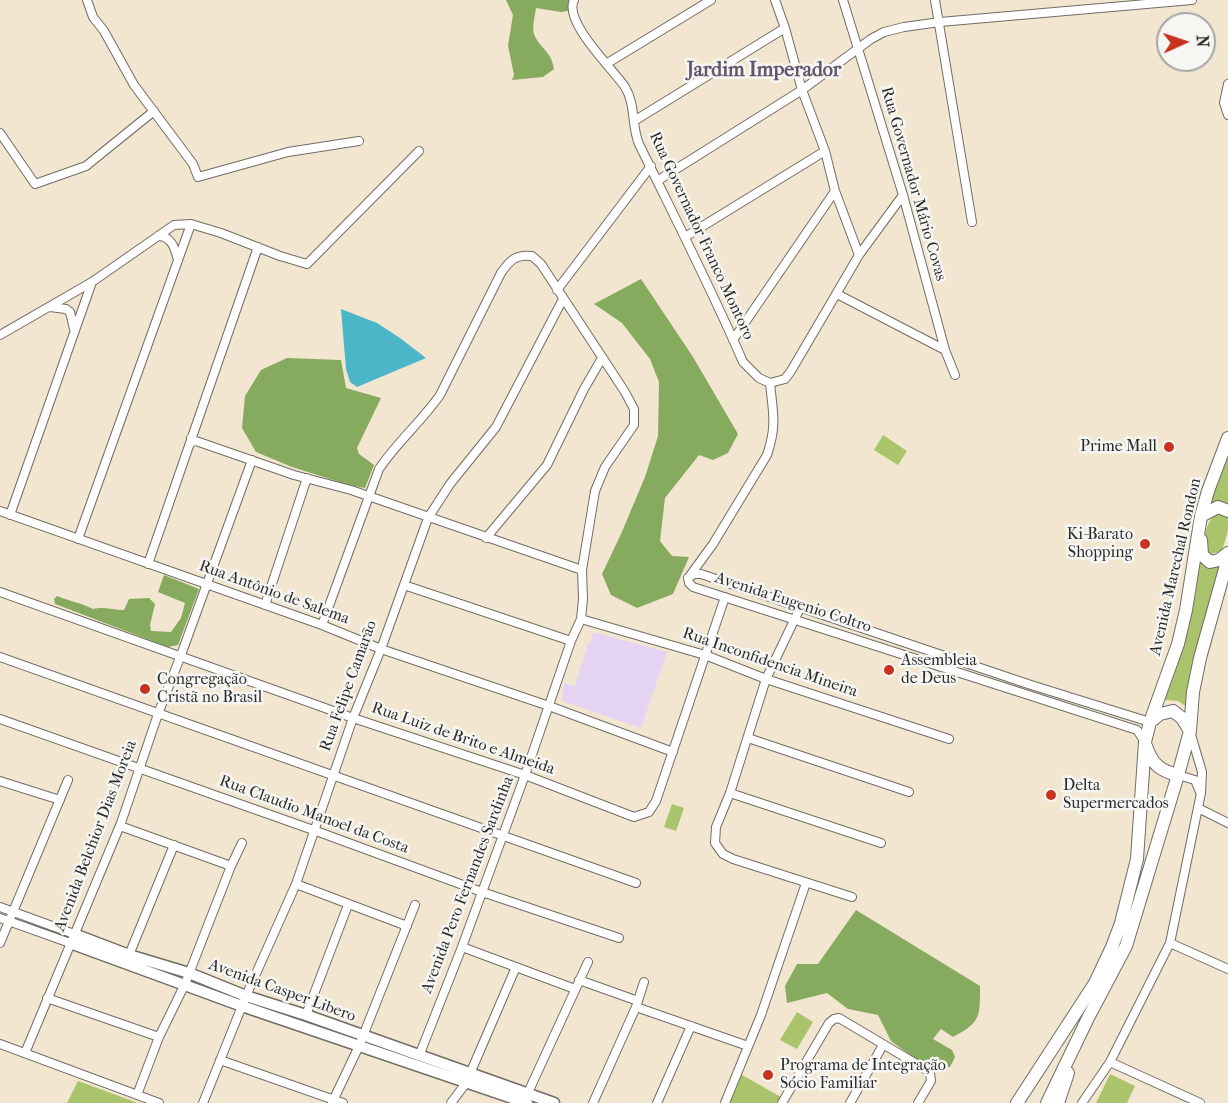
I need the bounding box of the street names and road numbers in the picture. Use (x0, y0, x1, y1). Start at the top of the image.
street label: Rua Governador Mário Covas (876, 85, 950, 283)
street label: Rua Governador Franco Montoro (644, 129, 758, 343)
street label: Avenida Marechal Rondon (1146, 476, 1206, 658)
street label: Rua Antônio de Salema (196, 557, 352, 629)
street label: Avenida Eugenio Coltro (712, 569, 874, 637)
street label: Rua Felipe Camarão (316, 618, 382, 754)
street label: Rua Inconfidencia Mineira (680, 624, 860, 702)
street label: Rua Luiz de Brito e Almeida (369, 699, 557, 779)
street label: Avenida Belchior Dias Moreia (51, 738, 141, 934)
street label: Rua Claudio Manoel da Costa (217, 772, 411, 858)
street label: Avenida Pero Fernandes Sardinha (418, 774, 518, 996)
street label: Avenida Casper Libero (206, 955, 358, 1027)

